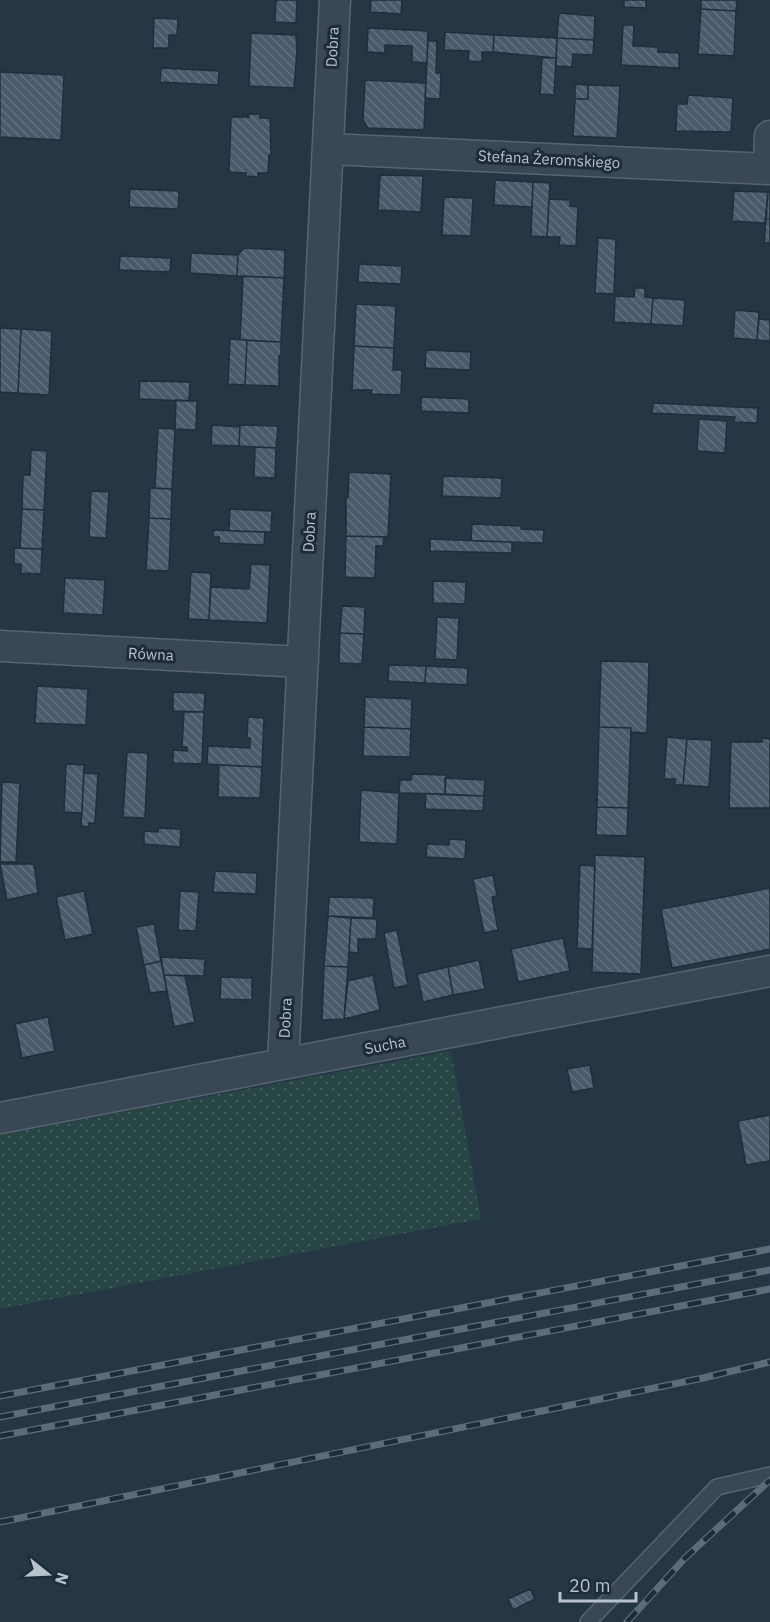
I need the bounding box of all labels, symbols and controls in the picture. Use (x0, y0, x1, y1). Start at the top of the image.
street label: Dobra (321, 26, 343, 68)
street label: Stefana Żeromskiego (477, 146, 621, 172)
street label: Dobra (298, 511, 320, 553)
street label: Równa (128, 643, 174, 665)
street label: Dobra (274, 997, 296, 1039)
street label: Sucha (363, 1032, 407, 1058)
north arrow (18, 1544, 78, 1604)
scale bar (560, 1565, 636, 1603)
text: N (51, 1570, 74, 1587)
text: 20 m (569, 1574, 611, 1597)

